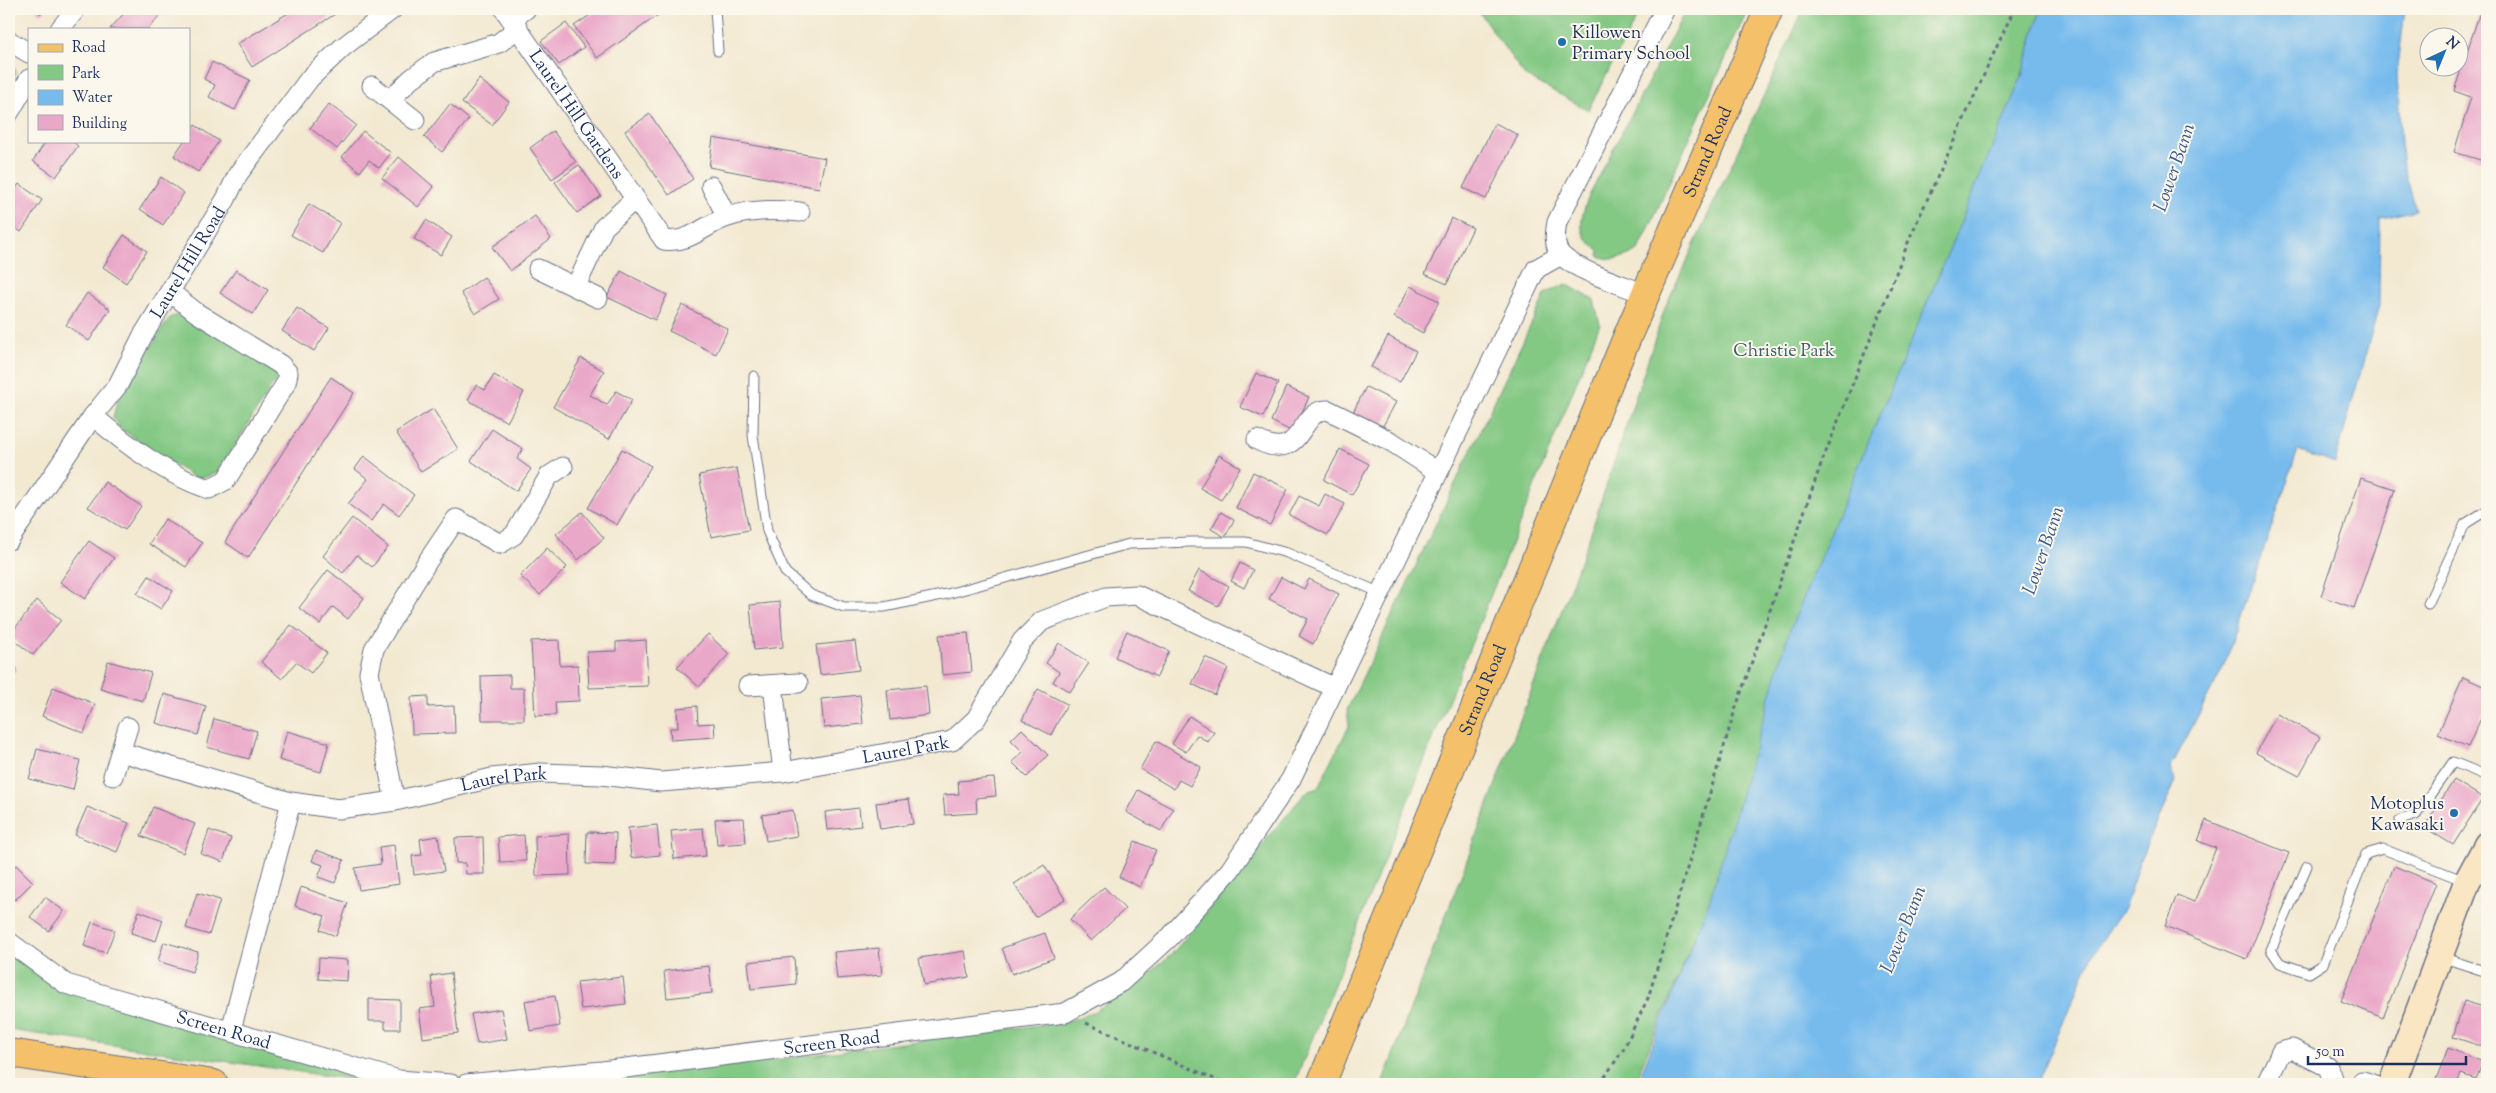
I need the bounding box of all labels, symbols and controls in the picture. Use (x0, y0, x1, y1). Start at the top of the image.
place label: Killowen Primary School (1572, 21, 1690, 68)
legend (28, 28, 190, 142)
north arrow (2418, 28, 2468, 78)
text: N (2441, 33, 2463, 55)
marker: Killowen Primary School (1556, 36, 1568, 48)
text: Road (72, 38, 106, 59)
street label: Laurel Hill Gardens (521, 45, 629, 185)
text: Park (72, 64, 101, 85)
text: Water (72, 88, 113, 109)
street label: Strand Road (1678, 103, 1740, 202)
text: Building (72, 114, 127, 135)
water label: Lower Bann (2148, 120, 2203, 216)
street label: Laurel Hill Road (145, 202, 233, 324)
park label: Christie Park (1733, 339, 1835, 365)
water label: Lower Bann (2017, 503, 2072, 599)
street label: Strand Road (1454, 641, 1515, 740)
street label: Laurel Park (861, 731, 952, 772)
street label: Laurel Park (459, 762, 548, 800)
place label: Motoplus Kawasaki (2370, 792, 2444, 839)
marker: Motoplus Kawasaki (2448, 807, 2460, 819)
water label: Lower Bann (1875, 882, 1934, 978)
street label: Screen Road (173, 1005, 274, 1057)
street label: Screen Road (782, 1025, 882, 1063)
scale bar (2308, 1033, 2466, 1065)
text: 50 m (2315, 1042, 2345, 1063)

